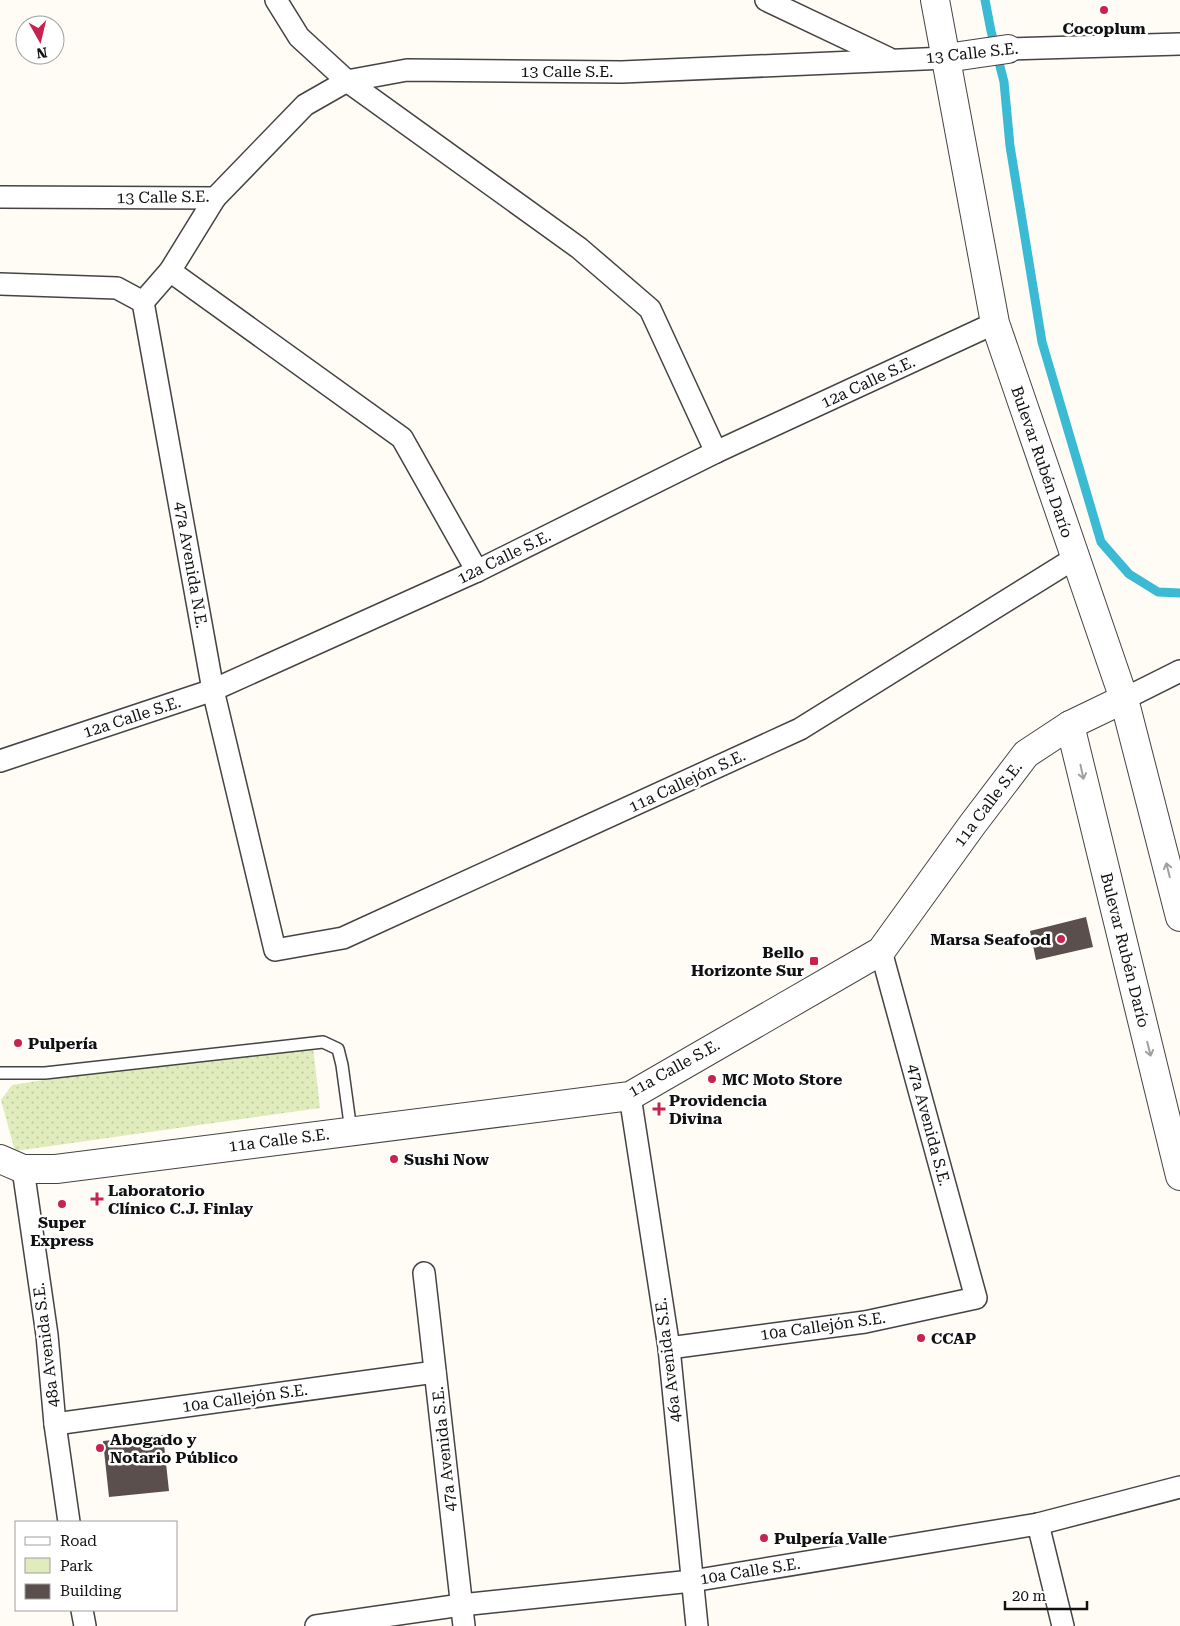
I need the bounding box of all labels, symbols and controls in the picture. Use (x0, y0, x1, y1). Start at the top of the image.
marker: Cocoplum (1098, 4, 1110, 16)
north arrow (15, 15, 65, 65)
place label: Cocoplum (1062, 19, 1146, 38)
street label: 13 Calle S.E. (925, 39, 1019, 67)
text: N (35, 44, 48, 62)
street label: 13 Calle S.E. (521, 62, 613, 81)
street label: 13 Calle S.E. (116, 187, 210, 207)
street label: 12a Calle S.E. (818, 352, 918, 412)
street label: Bulevar Rubén Darío (1007, 384, 1077, 540)
street label: 47a Avenida N.E. (171, 500, 211, 630)
street label: 12a Calle S.E. (454, 526, 554, 588)
street label: 12a Calle S.E. (81, 692, 183, 742)
street label: 11a Callejón S.E. (626, 746, 748, 816)
street label: 11a Calle S.E. (950, 758, 1026, 850)
one-way arrow (1078, 763, 1087, 779)
one-way arrow (1163, 862, 1172, 878)
street label: Bulevar Rubén Darío (1097, 870, 1154, 1030)
place label: Marsa Seafood (930, 930, 1051, 949)
marker: Marsa Seafood (1055, 933, 1067, 945)
place label: Bello Horizonte Sur (691, 943, 804, 980)
marker: Bello Horizonte Sur (808, 955, 820, 967)
place label: Pulpería (28, 1034, 98, 1053)
street label: 11a Calle S.E. (625, 1035, 723, 1101)
marker: Pulpería (12, 1037, 24, 1049)
one-way arrow (1145, 1040, 1154, 1056)
street label: 47a Avenida S.E. (904, 1062, 954, 1188)
place label: MC Moto Store (722, 1070, 842, 1089)
marker: MC Moto Store (706, 1073, 718, 1085)
place label: Providencia Divina (669, 1091, 768, 1128)
marker: Providencia Divina (653, 1103, 665, 1115)
street label: 11a Calle S.E. (227, 1124, 331, 1156)
place label: Sushi Now (404, 1150, 489, 1169)
marker: Sushi Now (388, 1153, 400, 1165)
place label: Laboratorio Clínico C.J. Finlay (108, 1181, 254, 1218)
marker: Laboratorio Clínico C.J. Finlay (90, 1192, 104, 1206)
marker: Super Express (56, 1198, 68, 1210)
place label: Super Express (30, 1213, 94, 1250)
street label: 48a Avenida S.E. (29, 1282, 63, 1408)
street label: 46a Avenida S.E. (651, 1297, 685, 1423)
street label: 10a Callejón S.E. (759, 1308, 887, 1344)
place label: CCAP (931, 1329, 976, 1348)
marker: CCAP (915, 1332, 927, 1344)
street label: 10a Callejón S.E. (181, 1380, 309, 1416)
street label: 47a Avenida S.E. (428, 1386, 460, 1512)
place label: Abogado y Notario Público (110, 1430, 238, 1467)
marker: Abogado y Notario Público (94, 1442, 106, 1454)
legend (15, 1521, 178, 1611)
place label: Pulpería Valle (774, 1529, 887, 1548)
text: Road (60, 1532, 97, 1550)
marker: Pulpería Valle (758, 1532, 770, 1544)
street label: 10a Calle S.E. (698, 1554, 802, 1588)
text: Park (60, 1557, 94, 1575)
scale bar (1005, 1578, 1088, 1610)
text: Building (60, 1582, 122, 1600)
text: 20 m (1012, 1587, 1047, 1605)

